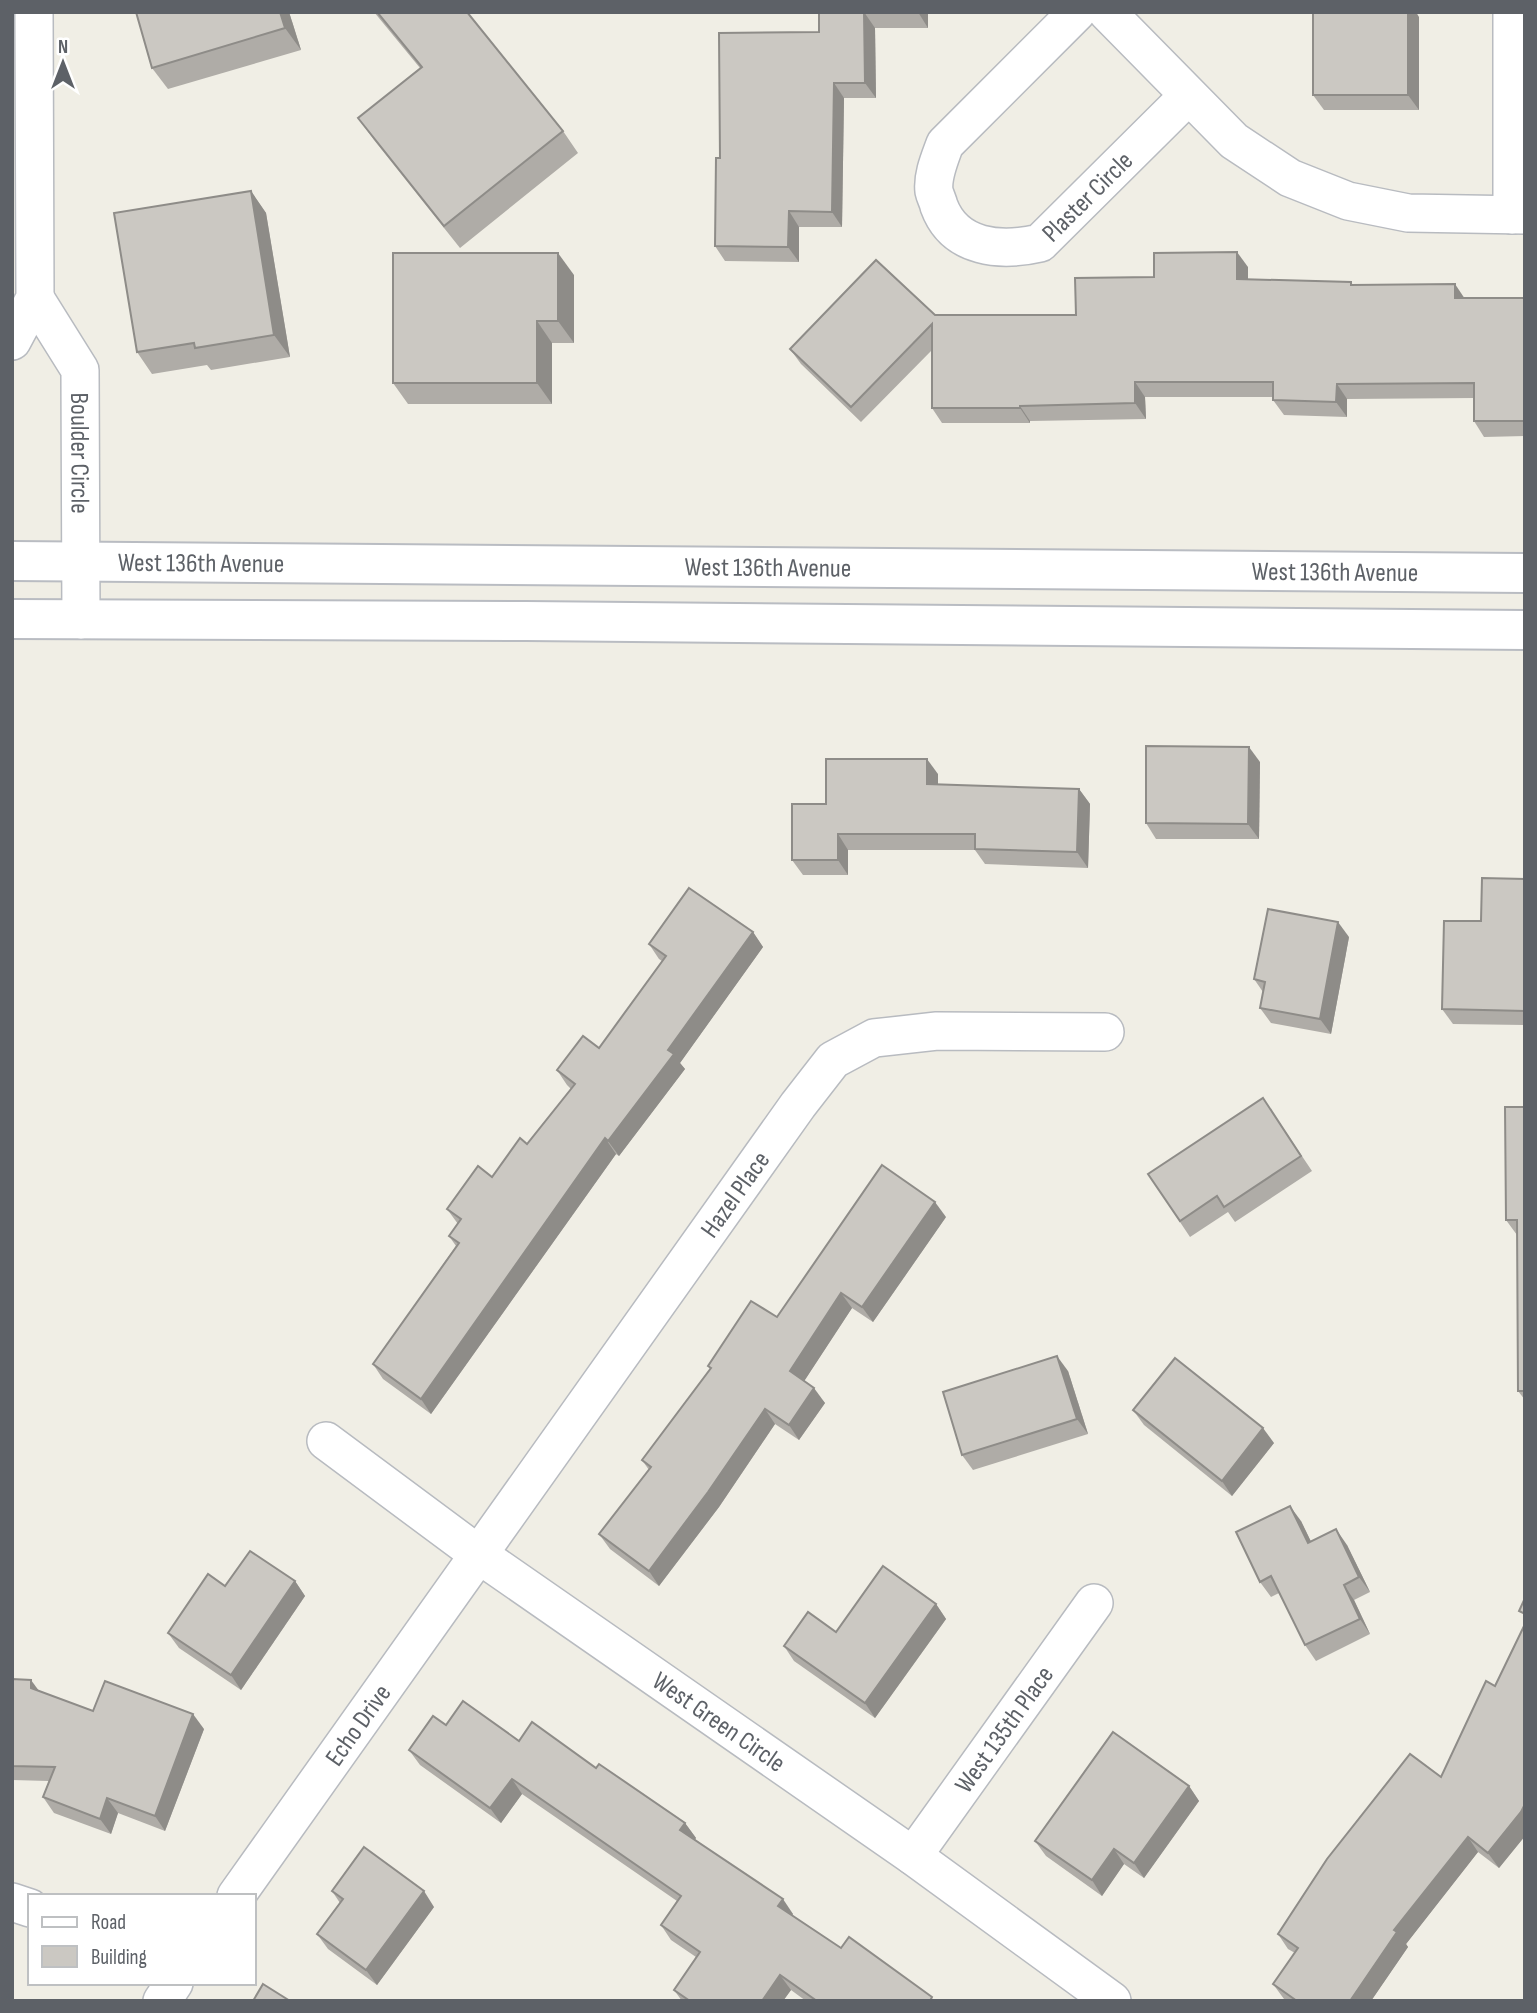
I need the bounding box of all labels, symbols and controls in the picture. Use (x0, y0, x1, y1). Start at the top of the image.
north arrow (28, 28, 98, 98)
text: N (58, 36, 68, 59)
street label: Plaster Circle (1036, 146, 1140, 249)
street label: Boulder Circle (63, 392, 95, 514)
street label: West 136th Avenue (118, 548, 284, 580)
street label: West 136th Avenue (685, 552, 851, 585)
street label: West 136th Avenue (1252, 557, 1418, 589)
street label: Hazel Place (695, 1146, 777, 1244)
street label: West 135th Place (949, 1661, 1061, 1799)
street label: West Green Circle (646, 1666, 791, 1780)
street label: Echo Drive (319, 1679, 398, 1772)
legend (28, 1894, 256, 1985)
text: Road (91, 1910, 126, 1935)
text: Building (91, 1945, 147, 1970)

